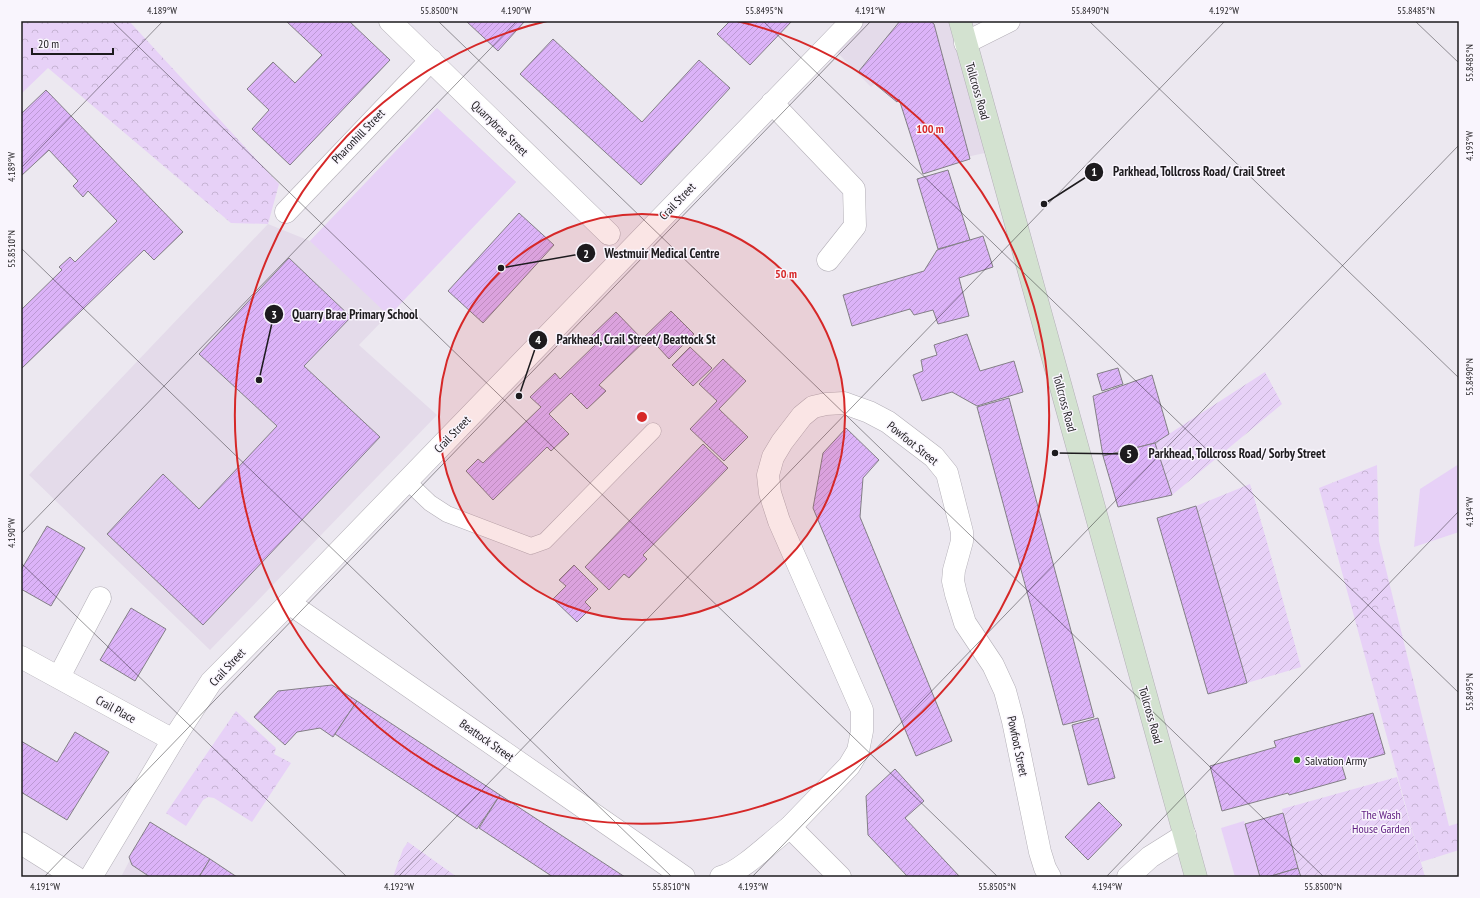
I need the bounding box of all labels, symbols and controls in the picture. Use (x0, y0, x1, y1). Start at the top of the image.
text: 4.189°W (147, 4, 177, 17)
text: 55.8500°N (420, 4, 458, 17)
text: 4.190°W (501, 4, 531, 17)
text: 55.8495°N (745, 4, 783, 17)
text: 4.191°W (855, 4, 885, 17)
text: 55.8490°N (1071, 4, 1109, 17)
text: 4.192°W (1209, 4, 1239, 17)
text: 55.8485°N (1397, 4, 1435, 17)
scale bar (32, 30, 113, 56)
text: 20 m (38, 36, 59, 51)
text: 55.8485°N (1463, 44, 1476, 82)
street label: Tollcross Road (963, 61, 993, 121)
street label: Quarrybrae Street (468, 97, 532, 159)
street label: Pharonhill Street (328, 105, 388, 166)
text: 100 m (916, 121, 944, 136)
text: 4.193°W (1463, 131, 1476, 161)
text: 4.189°W (5, 152, 18, 182)
callout: Parkhead, Tollcross Road/ Crail Street (1084, 159, 1294, 184)
text: Parkhead, Tollcross Road/ Crail Street (1113, 163, 1285, 180)
text: 1 (1091, 164, 1097, 179)
street label: Crail Street (656, 179, 699, 223)
text: 55.8510°N (5, 230, 18, 268)
callout: Westmuir Medical Centre (576, 241, 727, 266)
text: Westmuir Medical Centre (603, 245, 720, 262)
text: 2 (583, 246, 589, 261)
text: 50 m (775, 266, 797, 281)
callout: Quarry Brae Primary School (264, 302, 426, 327)
text: Quarry Brae Primary School (292, 306, 419, 323)
text: 3 (271, 307, 277, 322)
callout: Parkhead, Crail Street/ Beattock St (528, 327, 725, 352)
text: Parkhead, Crail Street/ Beattock St (556, 331, 716, 348)
text: 4 (535, 332, 541, 347)
text: 55.8490°N (1463, 358, 1476, 396)
street label: Tollcross Road (1050, 373, 1080, 433)
centre of rings (635, 410, 649, 424)
street label: Crail Street (431, 412, 474, 456)
street label: Powfoot Street (884, 418, 942, 469)
callout: Parkhead, Tollcross Road/ Sorby Street (1119, 441, 1334, 466)
text: Parkhead, Tollcross Road/ Sorby Street (1149, 445, 1326, 462)
text: 5 (1126, 446, 1132, 461)
text: 4.194°W (1463, 497, 1476, 527)
text: 4.190°W (5, 518, 18, 548)
street label: Crail Street (206, 644, 249, 689)
text: 55.8495°N (1463, 673, 1476, 711)
street label: Tollcross Road (1136, 685, 1166, 745)
street label: Crail Place (93, 692, 139, 726)
street label: Powfoot Street (1004, 714, 1032, 778)
street label: Beattock Street (457, 716, 518, 765)
place label: Salvation Army (1305, 753, 1368, 768)
marker: Salvation Army (1292, 755, 1302, 765)
park label: The Wash House Garden (1352, 807, 1410, 836)
text: 4.191°W (30, 880, 60, 893)
text: 4.192°W (384, 880, 414, 893)
text: 55.8510°N (652, 880, 690, 893)
text: 4.193°W (738, 880, 768, 893)
text: 55.8505°N (978, 880, 1016, 893)
text: 4.194°W (1092, 880, 1122, 893)
text: 55.8500°N (1304, 880, 1342, 893)

